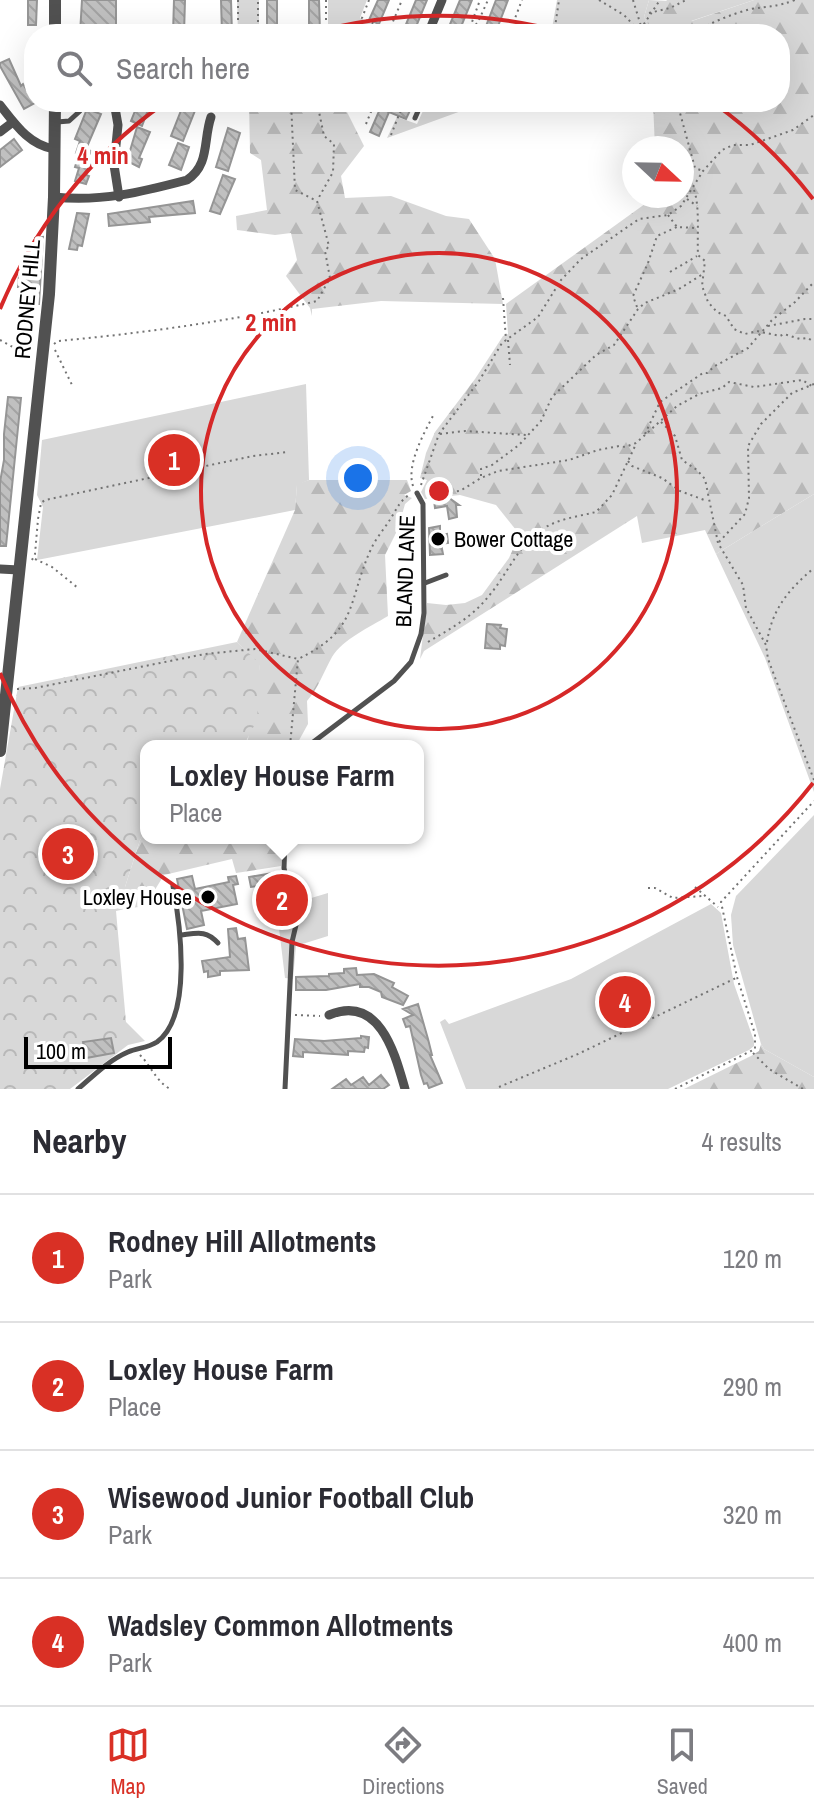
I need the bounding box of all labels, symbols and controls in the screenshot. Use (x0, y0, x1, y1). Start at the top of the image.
search box (24, 24, 790, 112)
icon: search (52, 46, 96, 90)
text: Search here (116, 48, 250, 88)
north arrow (622, 136, 694, 208)
text: 4 min (77, 139, 129, 171)
street label: RODNEY HILL (7, 238, 47, 360)
text: 2 min (245, 306, 297, 338)
pin: 1 (148, 430, 200, 490)
your location (338, 458, 378, 498)
centre of rings (425, 477, 453, 505)
street label: BLAND LANE (388, 514, 422, 628)
place label: Bower Cottage (454, 524, 573, 554)
marker: Bower Cottage (429, 530, 447, 548)
popup (140, 740, 424, 844)
text: Loxley House Farm (169, 755, 395, 795)
text: Place (169, 795, 222, 830)
pin: 3 (42, 824, 94, 884)
pin: 2 (256, 870, 308, 930)
place label: Loxley House (83, 882, 192, 912)
marker: Loxley House (199, 888, 217, 906)
pin: 4 (599, 972, 651, 1032)
scale bar (24, 1033, 172, 1069)
text: 100 m (36, 1036, 86, 1066)
text: Nearby (32, 1118, 127, 1164)
text: 4 results (701, 1124, 782, 1159)
text: Rodney Hill Allotments (108, 1221, 376, 1261)
text: 1 (52, 1241, 64, 1276)
text: 120 m (723, 1241, 782, 1276)
text: Park (108, 1261, 152, 1296)
text: Loxley House Farm (108, 1349, 334, 1389)
text: 2 (52, 1369, 64, 1404)
text: 290 m (723, 1369, 782, 1404)
text: Place (108, 1389, 161, 1424)
text: Wisewood Junior Football Club (108, 1477, 474, 1517)
text: 3 (52, 1497, 64, 1532)
text: 320 m (723, 1497, 782, 1532)
text: Park (108, 1517, 152, 1552)
text: Wadsley Common Allotments (108, 1605, 453, 1645)
text: 4 (52, 1625, 64, 1660)
text: 400 m (723, 1625, 782, 1660)
text: Park (108, 1645, 152, 1680)
tab: Map (106, 1723, 150, 1801)
tab: Directions (362, 1723, 445, 1801)
tab: Saved (657, 1723, 708, 1801)

